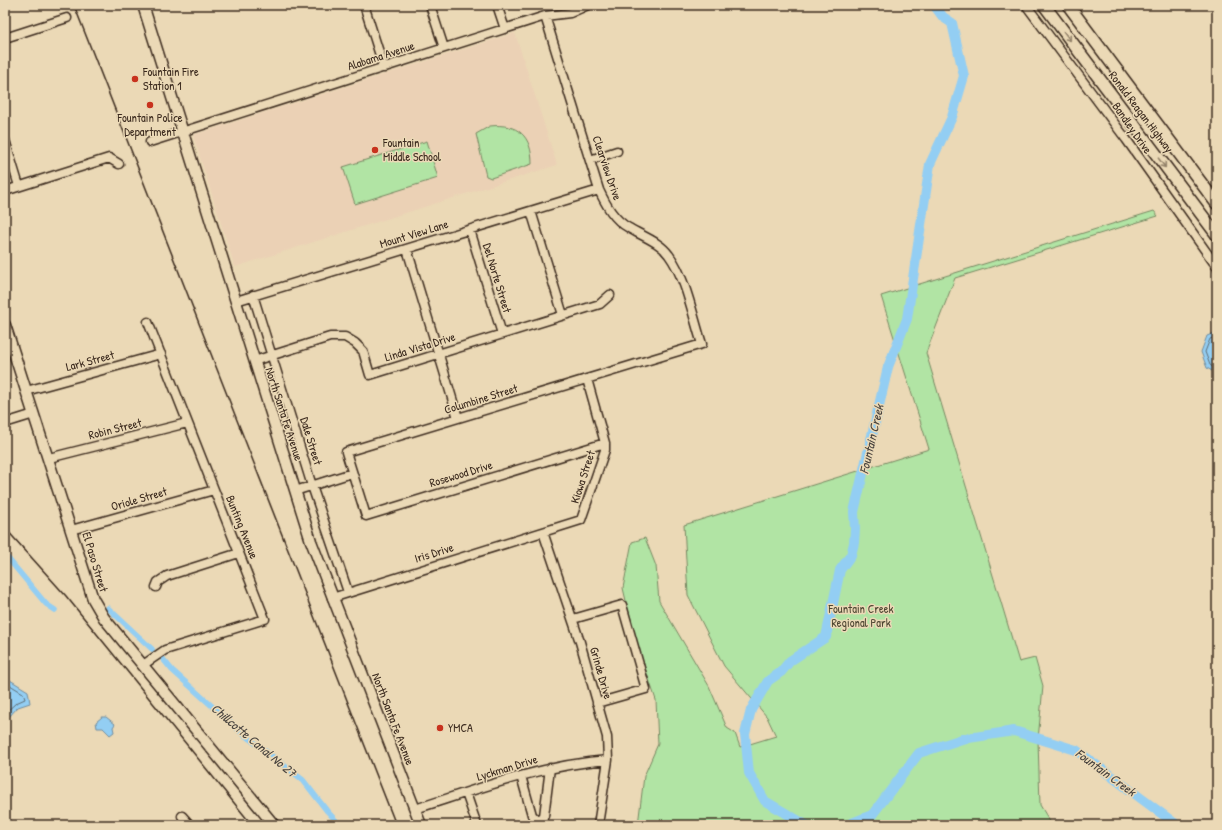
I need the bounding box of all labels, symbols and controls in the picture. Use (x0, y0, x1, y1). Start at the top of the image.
one-way arrow (1063, 31, 1072, 42)
street label: Alabama Avenue (345, 37, 417, 74)
place label: Fountain Fire Station 1 (142, 63, 199, 94)
street label: Ronald Reagan Highway (1105, 67, 1178, 156)
marker: Fountain Fire Station 1 (130, 74, 140, 84)
street label: Bandley Drive (1108, 99, 1157, 157)
marker: Fountain Police Department (145, 100, 155, 110)
place label: Fountain Police Department (116, 109, 183, 140)
street label: Clearview Drive (589, 133, 626, 202)
place label: Fountain Middle School (382, 134, 442, 165)
marker: Fountain Middle School (370, 145, 380, 155)
one-way arrow (1158, 157, 1166, 168)
street label: Mount View Lane (377, 215, 450, 252)
street label: Del Norte Street (479, 241, 516, 316)
street label: Linda Vista Drive (382, 328, 457, 365)
street label: Lark Street (64, 346, 117, 375)
street label: North Santa Fe Avenue (261, 365, 308, 463)
street label: Columbine Street (442, 379, 521, 418)
water label: Fountain Creek (854, 401, 888, 475)
street label: Robin Street (87, 414, 144, 443)
street label: Dale Street (296, 415, 327, 468)
street label: Kiowa Street (566, 447, 599, 506)
street label: Rosewood Drive (427, 456, 495, 491)
street label: Oriole Street (109, 482, 170, 515)
street label: Bunting Avenue (222, 493, 263, 561)
street label: El Paso Street (78, 530, 113, 595)
street label: Iris Drive (412, 538, 456, 567)
park label: Fountain Creek Regional Park (828, 600, 894, 631)
street label: Grinde Drive (586, 645, 617, 701)
street label: North Santa Fe Avenue (368, 670, 419, 768)
water label: Chillcotte Canal No 27 (208, 699, 302, 782)
place label: YMCA (448, 719, 473, 736)
marker: YMCA (435, 723, 445, 733)
water label: Fountain Creek (1072, 744, 1141, 801)
street label: Lyckman Drive (474, 750, 540, 785)

